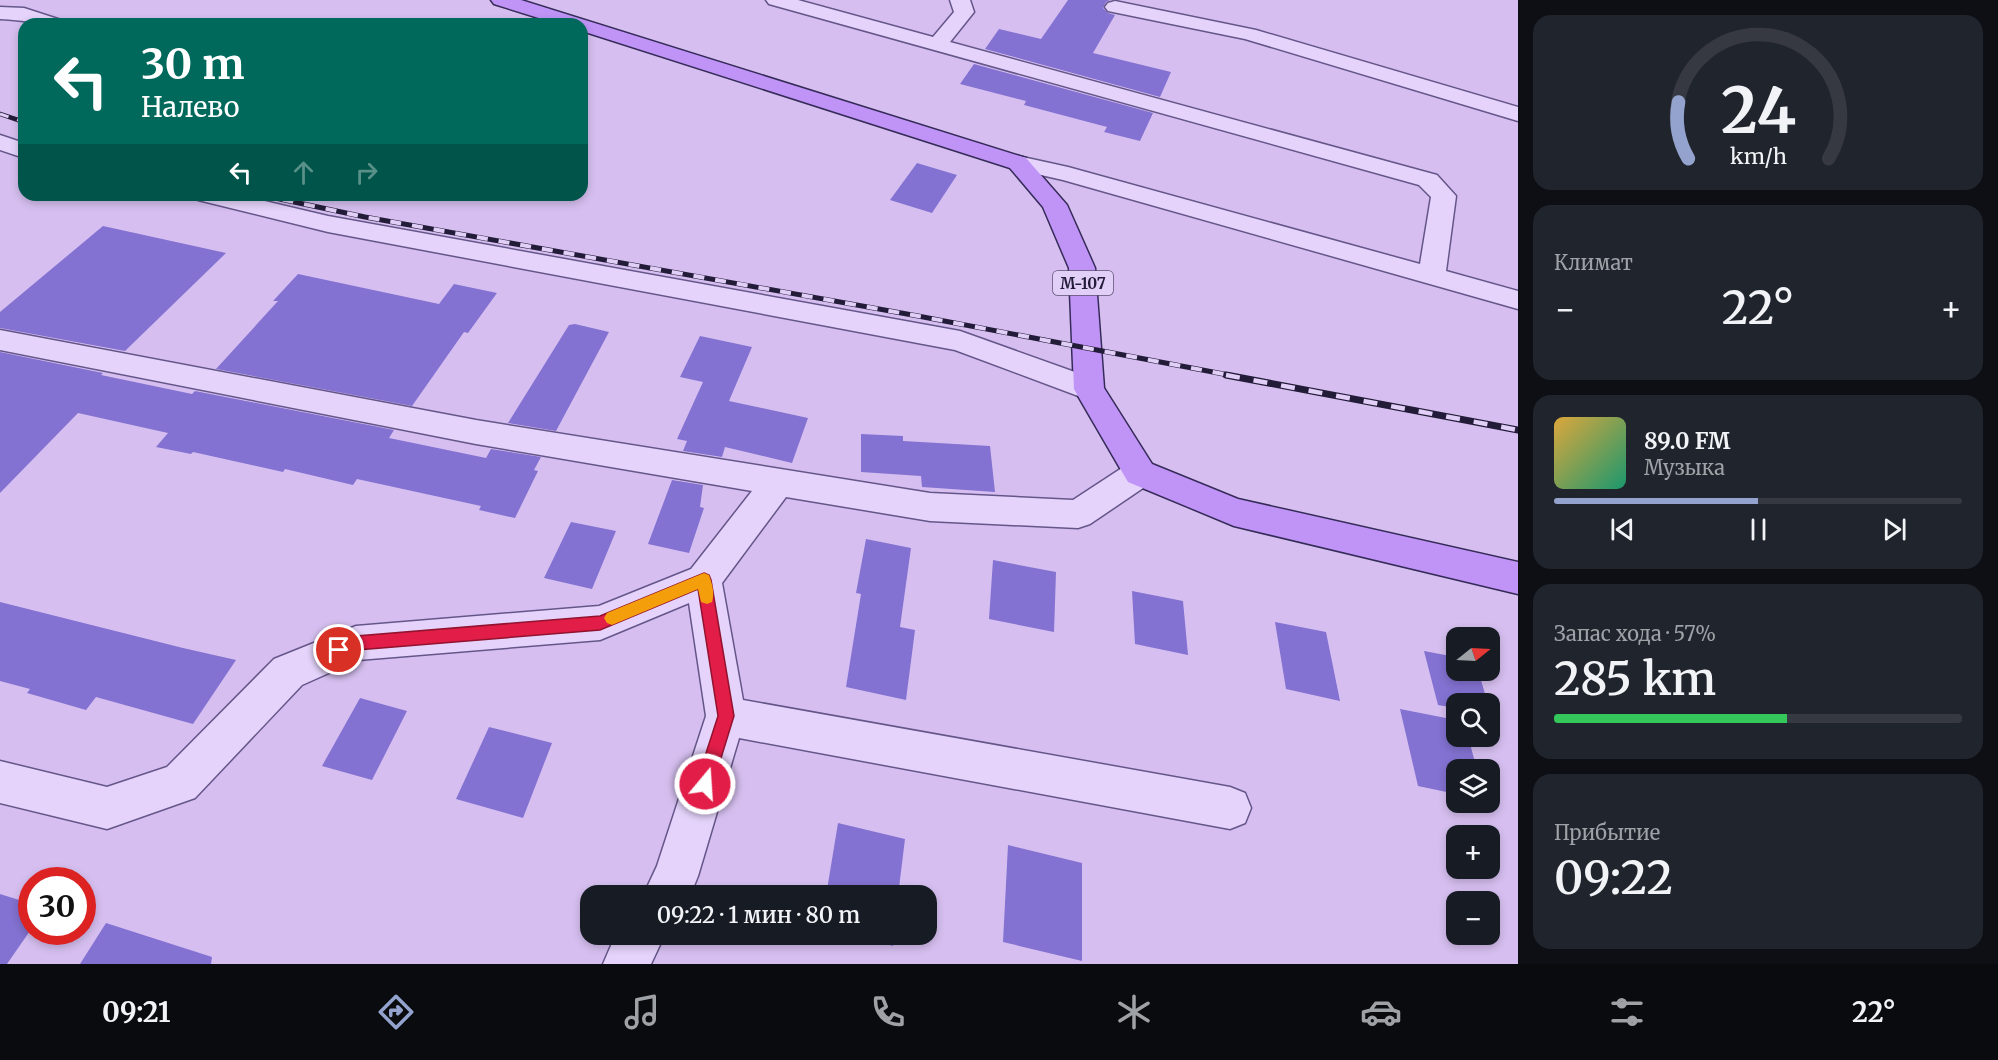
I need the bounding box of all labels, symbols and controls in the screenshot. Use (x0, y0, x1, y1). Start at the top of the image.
text: 30 m (141, 38, 245, 90)
icon: left (42, 42, 120, 120)
text: 24 (1720, 73, 1796, 151)
text: Налево (141, 90, 239, 124)
text: km/h (1730, 144, 1786, 171)
icon: left (224, 156, 257, 189)
icon: ahead (287, 156, 320, 189)
icon: right (350, 156, 383, 189)
text: Климат (1554, 250, 1633, 275)
road number: М-107 (1053, 271, 1113, 295)
text: 22° (1722, 280, 1794, 336)
text: − (1554, 289, 1576, 330)
text: + (1940, 289, 1962, 330)
text: 89.0 FM (1644, 427, 1730, 455)
text: Музыка (1644, 455, 1725, 480)
icon: previous (1606, 513, 1639, 546)
icon: pause (1742, 513, 1775, 546)
icon: next (1878, 513, 1911, 546)
text: Запас хода · 57% (1554, 621, 1716, 646)
pin (313, 624, 364, 675)
north arrow (1446, 627, 1500, 681)
map controls (1446, 627, 1500, 945)
icon: arrive (322, 633, 355, 666)
text: 285 km (1554, 651, 1716, 707)
button: search (1446, 693, 1500, 747)
position arrow (673, 752, 737, 816)
button: layers (1446, 759, 1500, 813)
text: Прибытие (1554, 820, 1660, 845)
button: + (1446, 825, 1500, 879)
text: 09:22 (1554, 850, 1673, 906)
speed limit sign: 30 (18, 867, 96, 945)
button: − (1446, 891, 1500, 945)
text: 09:22 · 1 мин · 80 m (657, 901, 860, 929)
icon: directions (375, 991, 417, 1033)
icon: music (621, 991, 663, 1033)
icon: phone (867, 991, 909, 1033)
icon: climate (1113, 991, 1155, 1033)
icon: car (1360, 991, 1402, 1033)
icon: filters (1606, 991, 1648, 1033)
text: 09:21 (102, 995, 171, 1029)
text: 22° (1852, 995, 1896, 1029)

